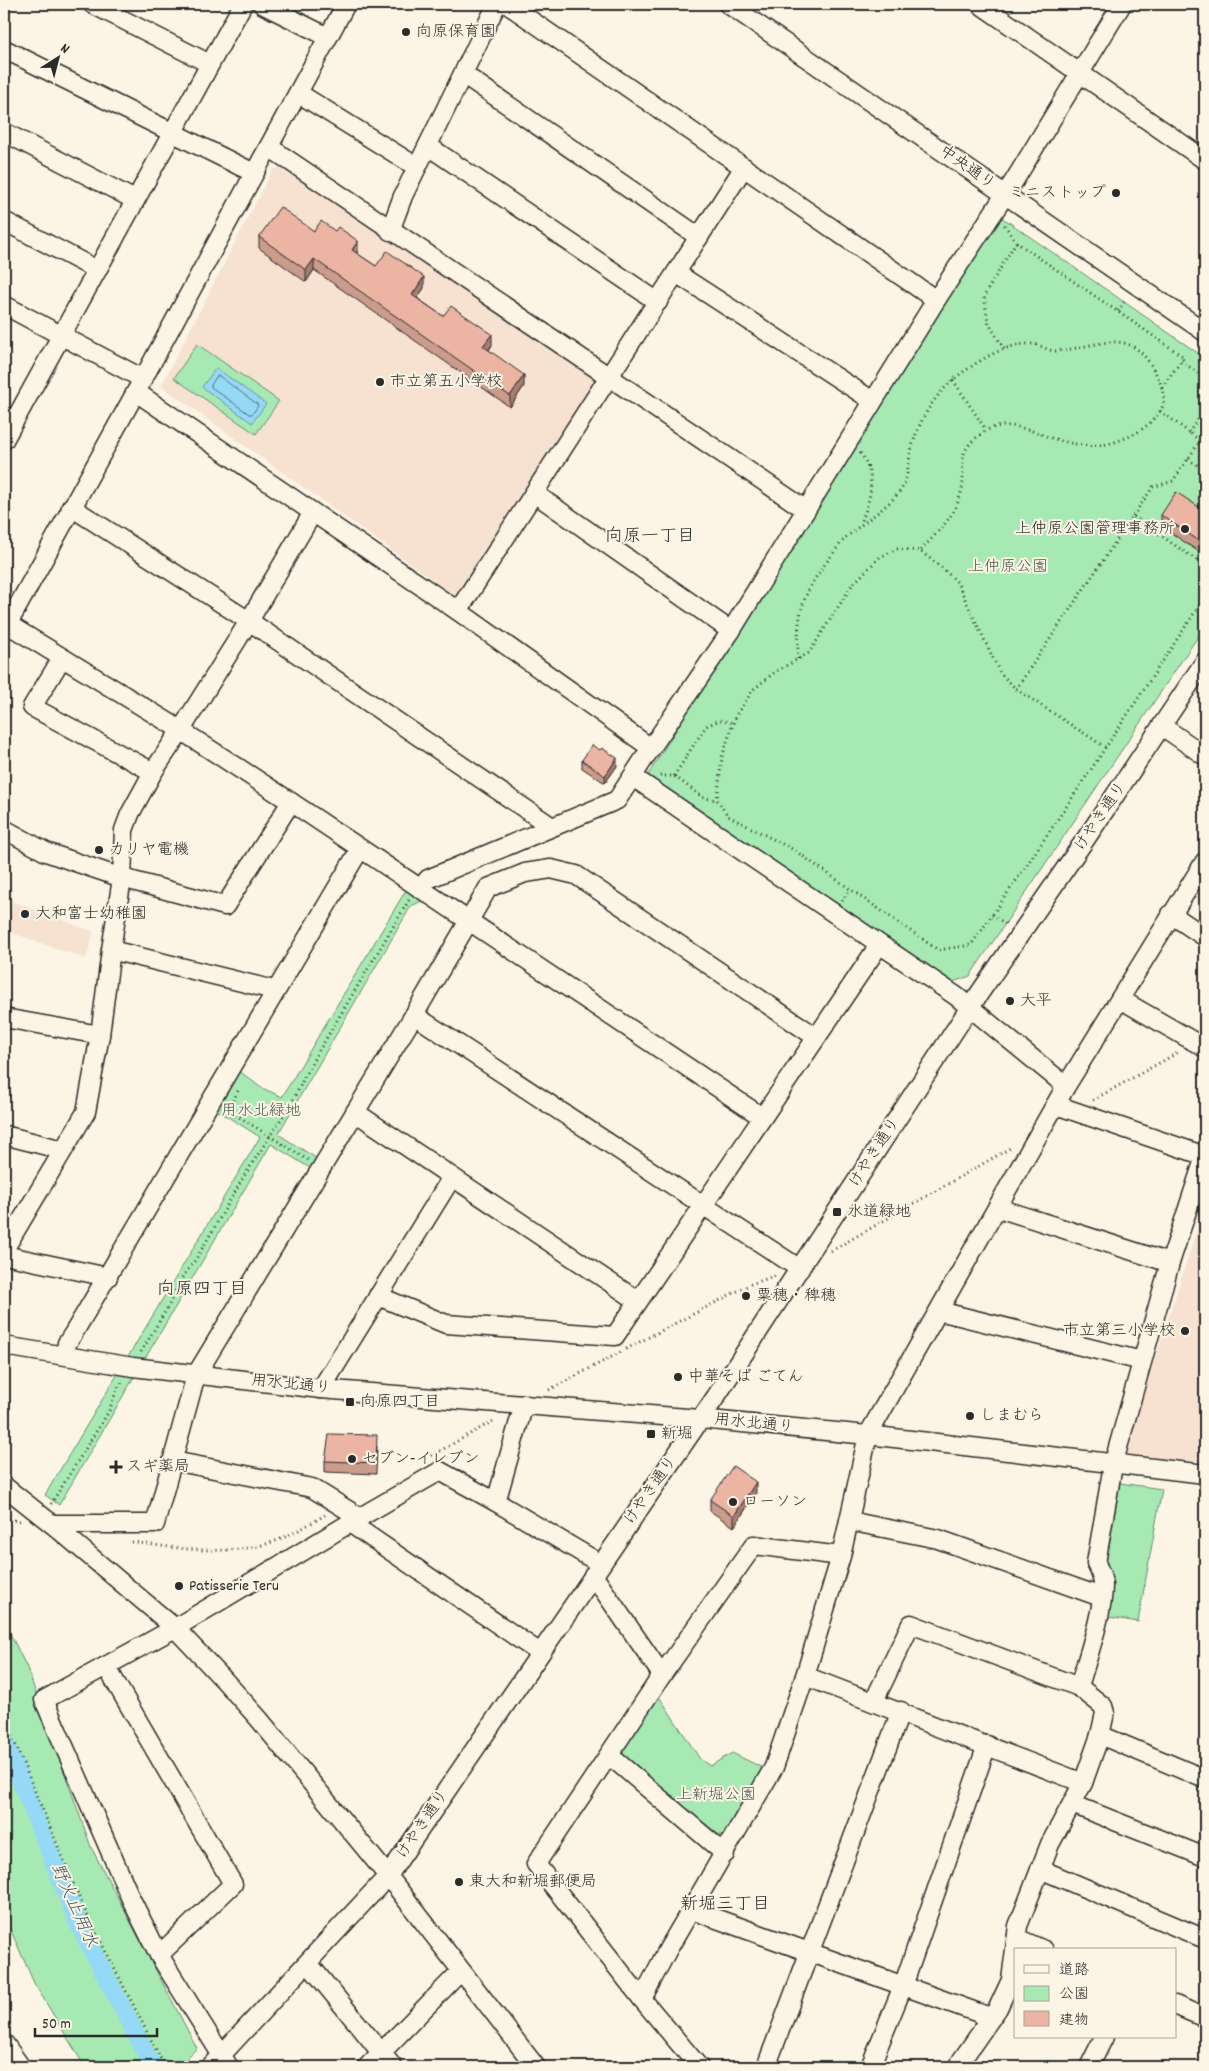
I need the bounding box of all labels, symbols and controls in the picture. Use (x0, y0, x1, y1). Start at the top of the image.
place label: 向原保育園 (416, 21, 496, 44)
marker: 向原保育園 (400, 26, 412, 38)
north arrow (32, 32, 82, 82)
text: N (56, 39, 73, 59)
street label: 中央通り (934, 140, 1000, 196)
place label: ミニストップ (1008, 182, 1106, 205)
marker: ミニストップ (1110, 187, 1122, 199)
place label: 市立第五小学校 (390, 371, 502, 394)
marker: 市立第五小学校 (374, 376, 386, 388)
place label: 上仲原公園管理事務所 (1015, 518, 1175, 541)
marker: 上仲原公園管理事務所 (1179, 523, 1191, 535)
district label: 向原一丁目 (605, 525, 695, 550)
park label: 上仲原公園 (968, 556, 1048, 579)
street label: けやき通り (1069, 777, 1133, 857)
place label: カリヤ電機 (109, 839, 189, 862)
marker: カリヤ電機 (93, 844, 105, 856)
place label: 大和富士幼稚園 (35, 903, 147, 926)
marker: 大和富士幼稚園 (19, 908, 31, 920)
place label: 大平 (1020, 990, 1052, 1013)
marker: 大平 (1004, 995, 1016, 1007)
park label: 用水北緑地 (221, 1100, 301, 1123)
street label: けやき通り (844, 1113, 906, 1193)
place label: 水道緑地 (847, 1201, 911, 1224)
marker: 水道緑地 (831, 1206, 843, 1218)
district label: 向原四丁目 (157, 1278, 247, 1303)
place label: 粟穂・稗穂 (756, 1285, 836, 1308)
marker: 粟穂・稗穂 (740, 1290, 752, 1302)
place label: 市立第三小学校 (1063, 1320, 1175, 1343)
marker: 市立第三小学校 (1179, 1325, 1191, 1337)
place label: 中華そば ごてん (688, 1366, 804, 1389)
street label: 用水北通り (250, 1369, 332, 1401)
marker: 中華そば ごてん (672, 1371, 684, 1383)
place label: 向原四丁目 (360, 1391, 440, 1414)
marker: 向原四丁目 (344, 1396, 356, 1408)
place label: しまむら (980, 1405, 1044, 1428)
street label: 用水北通り (713, 1408, 795, 1440)
marker: しまむら (964, 1410, 976, 1422)
place label: 新堀 (661, 1423, 693, 1446)
marker: 新堀 (645, 1428, 657, 1440)
place label: セブン-イレブン (362, 1448, 479, 1471)
street label: けやき通り (619, 1452, 683, 1530)
marker: セブン-イレブン (346, 1453, 358, 1465)
place label: スギ薬局 (126, 1456, 190, 1479)
marker: スギ薬局 (110, 1461, 122, 1473)
place label: ローソン (743, 1491, 807, 1514)
marker: ローソン (727, 1496, 739, 1508)
place label: Patisserie Teru (189, 1575, 279, 1598)
marker: Patisserie Teru (173, 1580, 185, 1592)
park label: 上新堀公園 (676, 1784, 756, 1807)
street label: けやき通り (391, 1785, 455, 1865)
water label: 野火止用水 (43, 1860, 103, 1952)
place label: 東大和新堀郵便局 (469, 1871, 597, 1894)
marker: 東大和新堀郵便局 (453, 1876, 465, 1888)
district label: 新堀三丁目 (680, 1893, 770, 1918)
legend (1014, 1948, 1176, 2038)
text: 道路 (1059, 1960, 1089, 1982)
text: 公園 (1059, 1984, 1089, 2006)
scale bar (35, 2006, 158, 2038)
text: 建物 (1059, 2010, 1089, 2032)
text: 50 m (42, 2014, 71, 2036)

